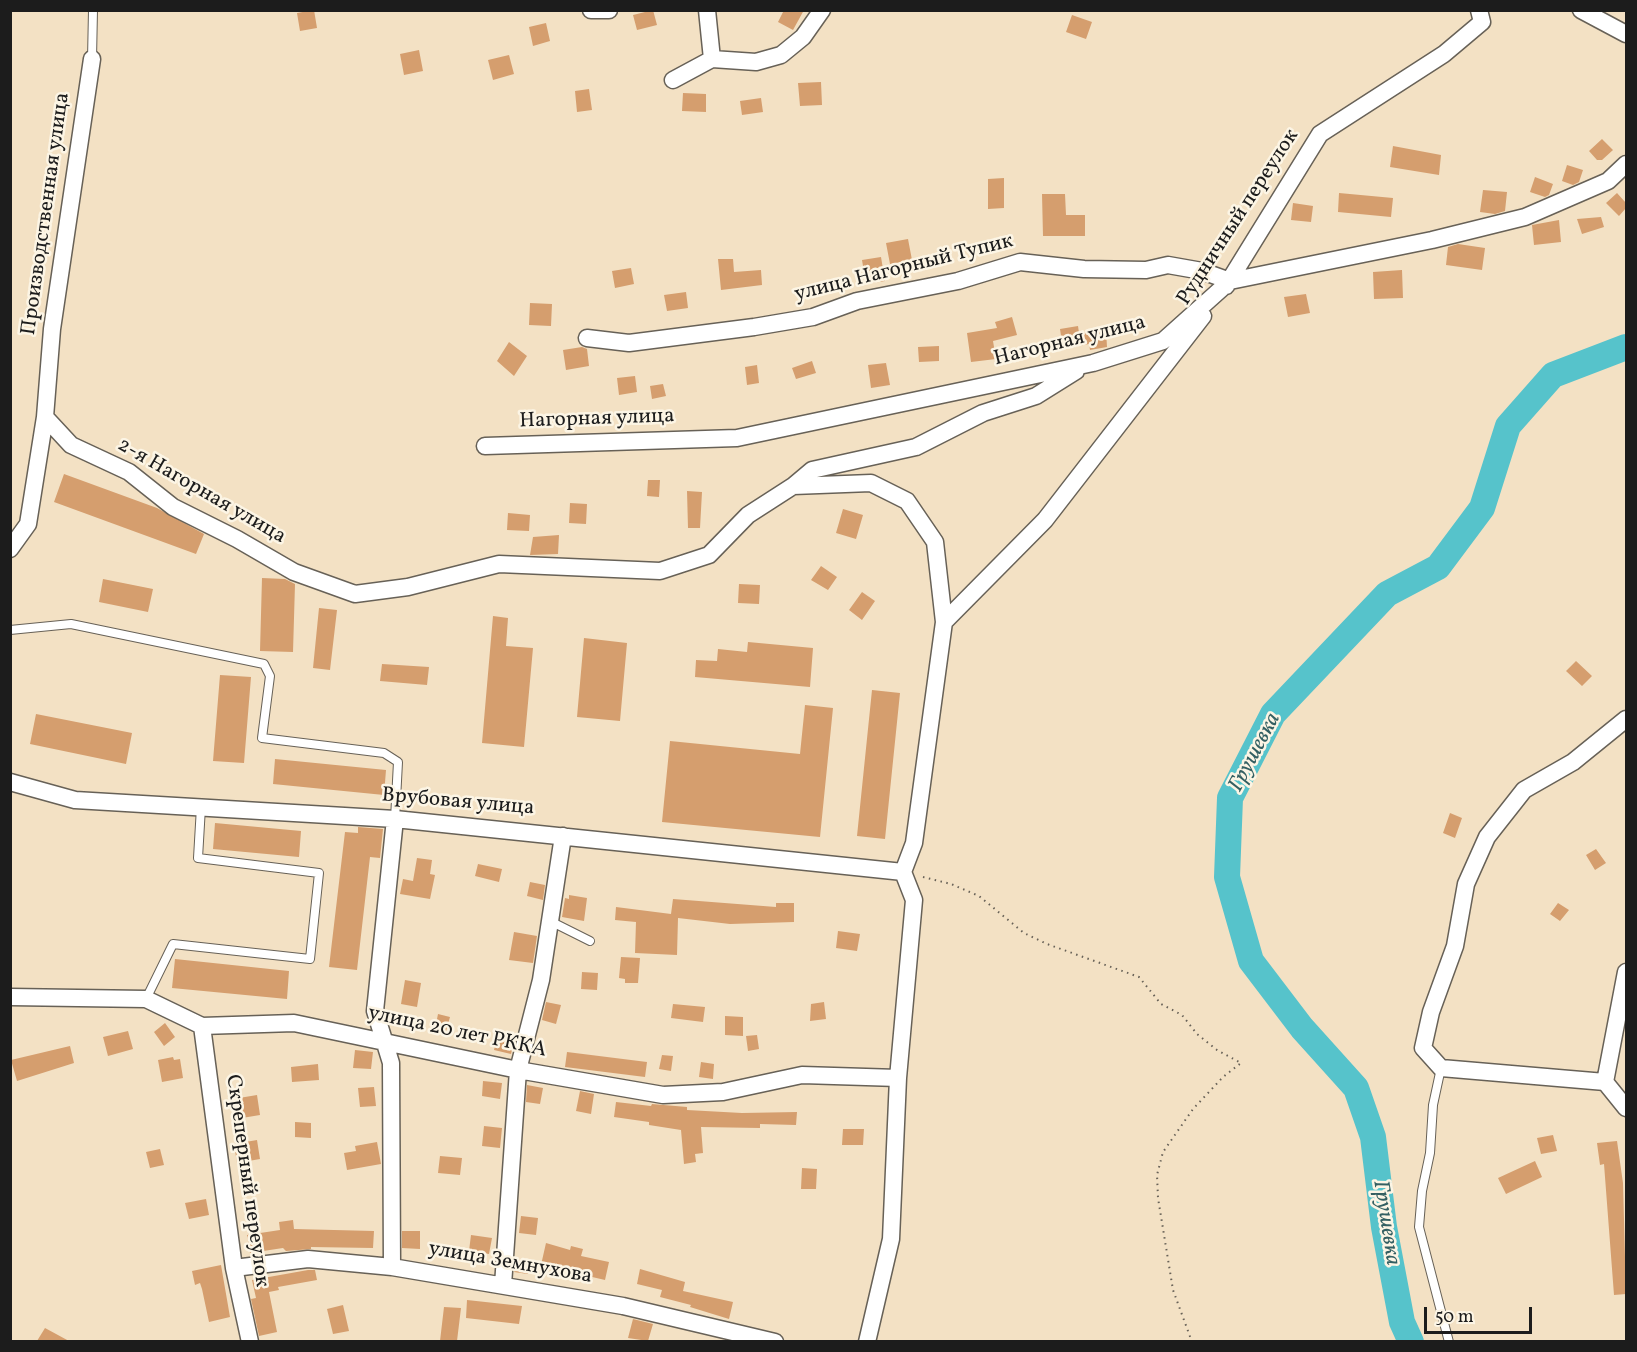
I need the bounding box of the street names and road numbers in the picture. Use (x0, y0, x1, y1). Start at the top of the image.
street label: Производственная улица (17, 91, 77, 337)
street label: Рудничный переулок (1173, 125, 1305, 311)
street label: улица Нагорный Тупик (792, 230, 1016, 308)
street label: Нагорная улица (992, 311, 1148, 373)
street label: Нагорная улица (519, 405, 675, 435)
street label: 2-я Нагорная улица (112, 433, 290, 551)
street label: Врубовая улица (381, 784, 535, 822)
street label: улица 20 лет РККА (365, 1002, 549, 1064)
street label: Скреперный переулок (219, 1073, 273, 1289)
street label: улица Земнухова (426, 1237, 594, 1291)

